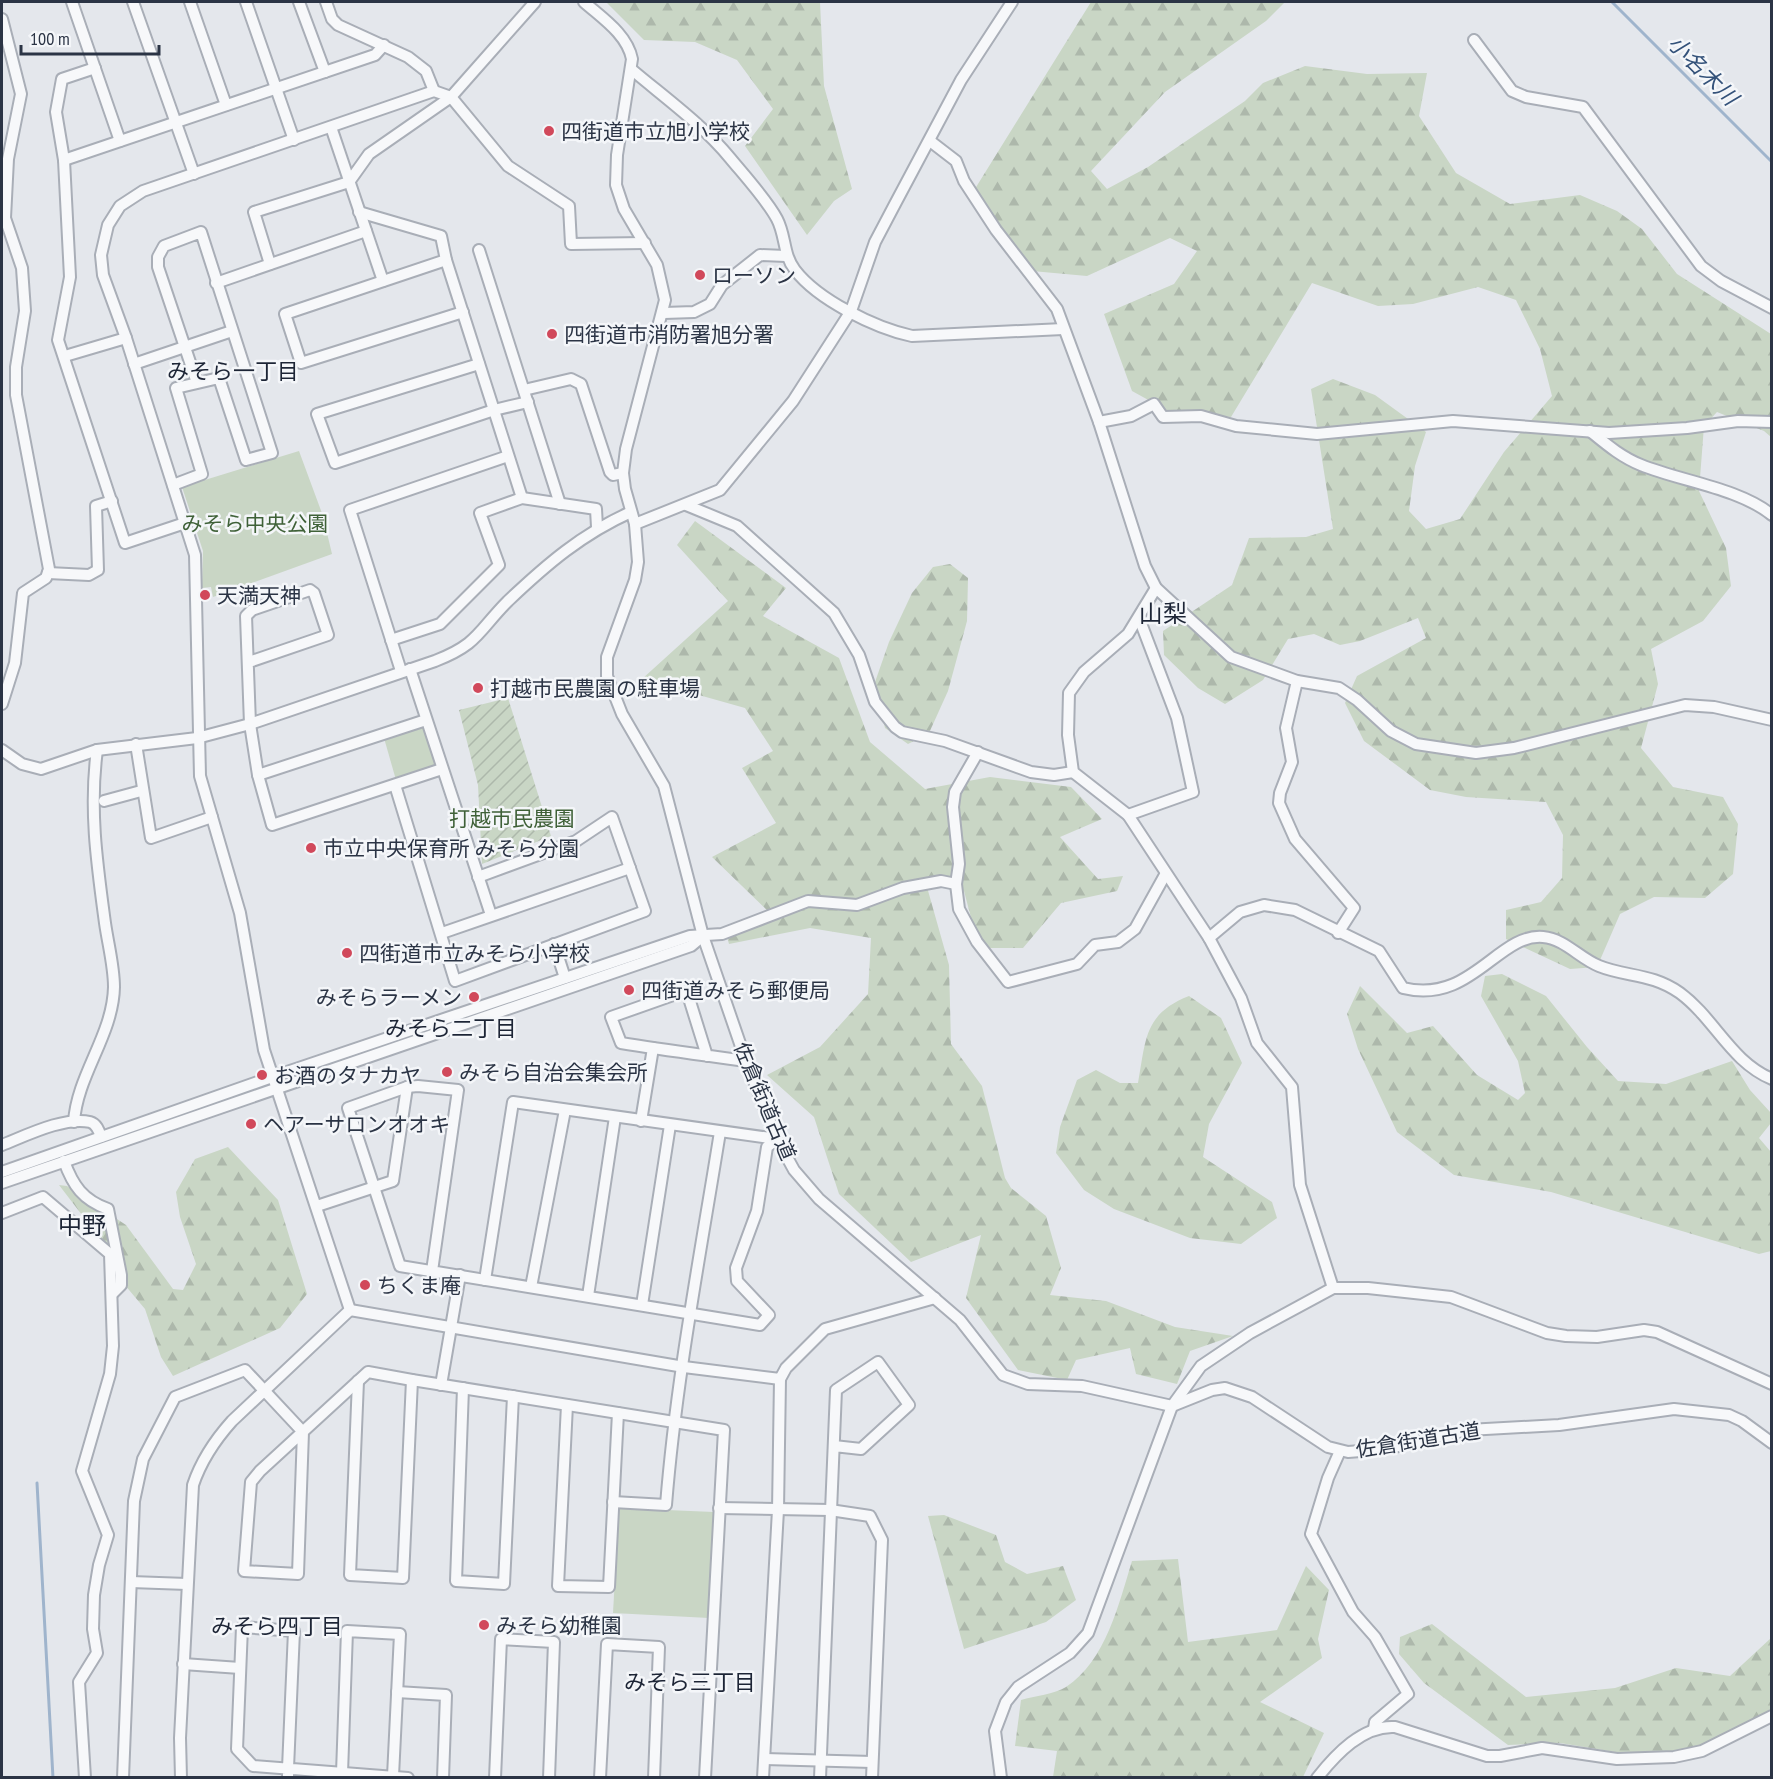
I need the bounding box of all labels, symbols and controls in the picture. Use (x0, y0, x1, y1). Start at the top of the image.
scale bar (21, 18, 159, 56)
text: 100 m (30, 27, 70, 50)
water label: 小名木川 (1662, 29, 1745, 112)
place label: 四街道市立旭小学校 (561, 118, 750, 145)
marker: 四街道市立旭小学校 (542, 124, 556, 138)
place label: ローソン (712, 262, 796, 289)
marker: ローソン (693, 268, 707, 282)
place label: 四街道市消防署旭分署 (564, 321, 774, 348)
marker: 四街道市消防署旭分署 (545, 327, 559, 341)
district label: みそら一丁目 (167, 357, 299, 385)
park label: みそら中央公園 (182, 510, 329, 537)
place label: 天満天神 (217, 582, 301, 609)
marker: 天満天神 (198, 588, 212, 602)
district label: 山梨 (1139, 598, 1187, 629)
place label: 打越市民農園の駐車場 (490, 675, 700, 702)
marker: 打越市民農園の駐車場 (471, 681, 485, 695)
park label: 打越市民農園 (449, 805, 575, 832)
place label: 市立中央保育所 みそら分園 (323, 835, 579, 862)
marker: 市立中央保育所 みそら分園 (304, 841, 318, 855)
place label: 四街道市立みそら小学校 (359, 940, 590, 967)
marker: 四街道市立みそら小学校 (340, 946, 354, 960)
place label: 四街道みそら郵便局 (641, 977, 830, 1004)
marker: 四街道みそら郵便局 (622, 983, 636, 997)
place label: みそらラーメン (316, 984, 462, 1011)
marker: みそらラーメン (467, 990, 481, 1004)
district label: みそら二丁目 (385, 1014, 517, 1042)
street label: 佐倉街道古道 (728, 1038, 802, 1164)
place label: みそら自治会集会所 (459, 1059, 648, 1086)
place label: お酒のタナカヤ (274, 1062, 421, 1089)
marker: みそら自治会集会所 (440, 1065, 454, 1079)
marker: お酒のタナカヤ (255, 1068, 269, 1082)
place label: ヘアーサロンオオキ (263, 1111, 450, 1138)
marker: ヘアーサロンオオキ (244, 1117, 258, 1131)
district label: 中野 (58, 1210, 106, 1241)
place label: ちくま庵 (377, 1272, 461, 1299)
marker: ちくま庵 (358, 1278, 372, 1292)
street label: 佐倉街道古道 (1354, 1417, 1482, 1463)
district label: みそら四丁目 (211, 1612, 343, 1640)
place label: みそら幼稚園 (496, 1612, 622, 1639)
marker: みそら幼稚園 (477, 1618, 491, 1632)
district label: みそら三丁目 (624, 1668, 756, 1696)

